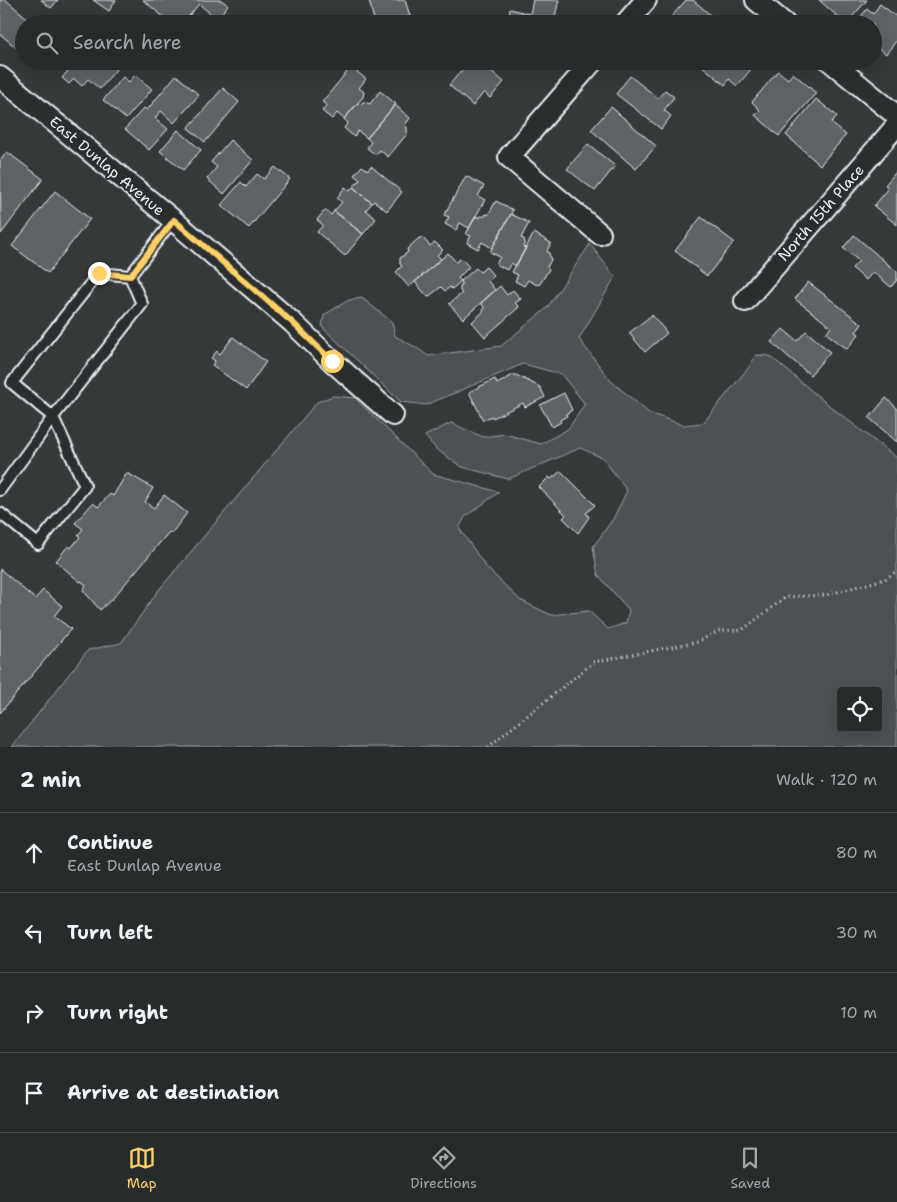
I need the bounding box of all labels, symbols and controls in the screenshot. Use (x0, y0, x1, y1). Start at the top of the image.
search box (15, 15, 882, 70)
icon: search (33, 29, 61, 57)
text: Search here (73, 30, 182, 55)
street label: East Dunlap Avenue (45, 112, 169, 220)
street label: North 15th Place (773, 160, 869, 266)
route end (88, 262, 111, 285)
route start (321, 350, 344, 373)
map controls (837, 687, 882, 732)
button: locate (837, 687, 882, 732)
text: 2 min (20, 766, 81, 794)
text: Walk · 120 m (776, 769, 877, 790)
text: Continue (67, 830, 153, 855)
icon: ahead (20, 839, 48, 867)
text: 80 m (836, 842, 877, 863)
text: East Dunlap Avenue (67, 855, 222, 876)
icon: left (20, 919, 48, 947)
text: Turn left (67, 920, 153, 945)
text: 30 m (836, 922, 877, 943)
icon: right (20, 999, 48, 1027)
text: Turn right (67, 1000, 168, 1025)
text: 10 m (840, 1002, 877, 1023)
icon: arrive (20, 1079, 48, 1107)
text: Arrive at destination (67, 1080, 279, 1105)
tab: Map (127, 1144, 157, 1192)
tab: Directions (410, 1144, 477, 1192)
tab: Saved (731, 1144, 770, 1192)

